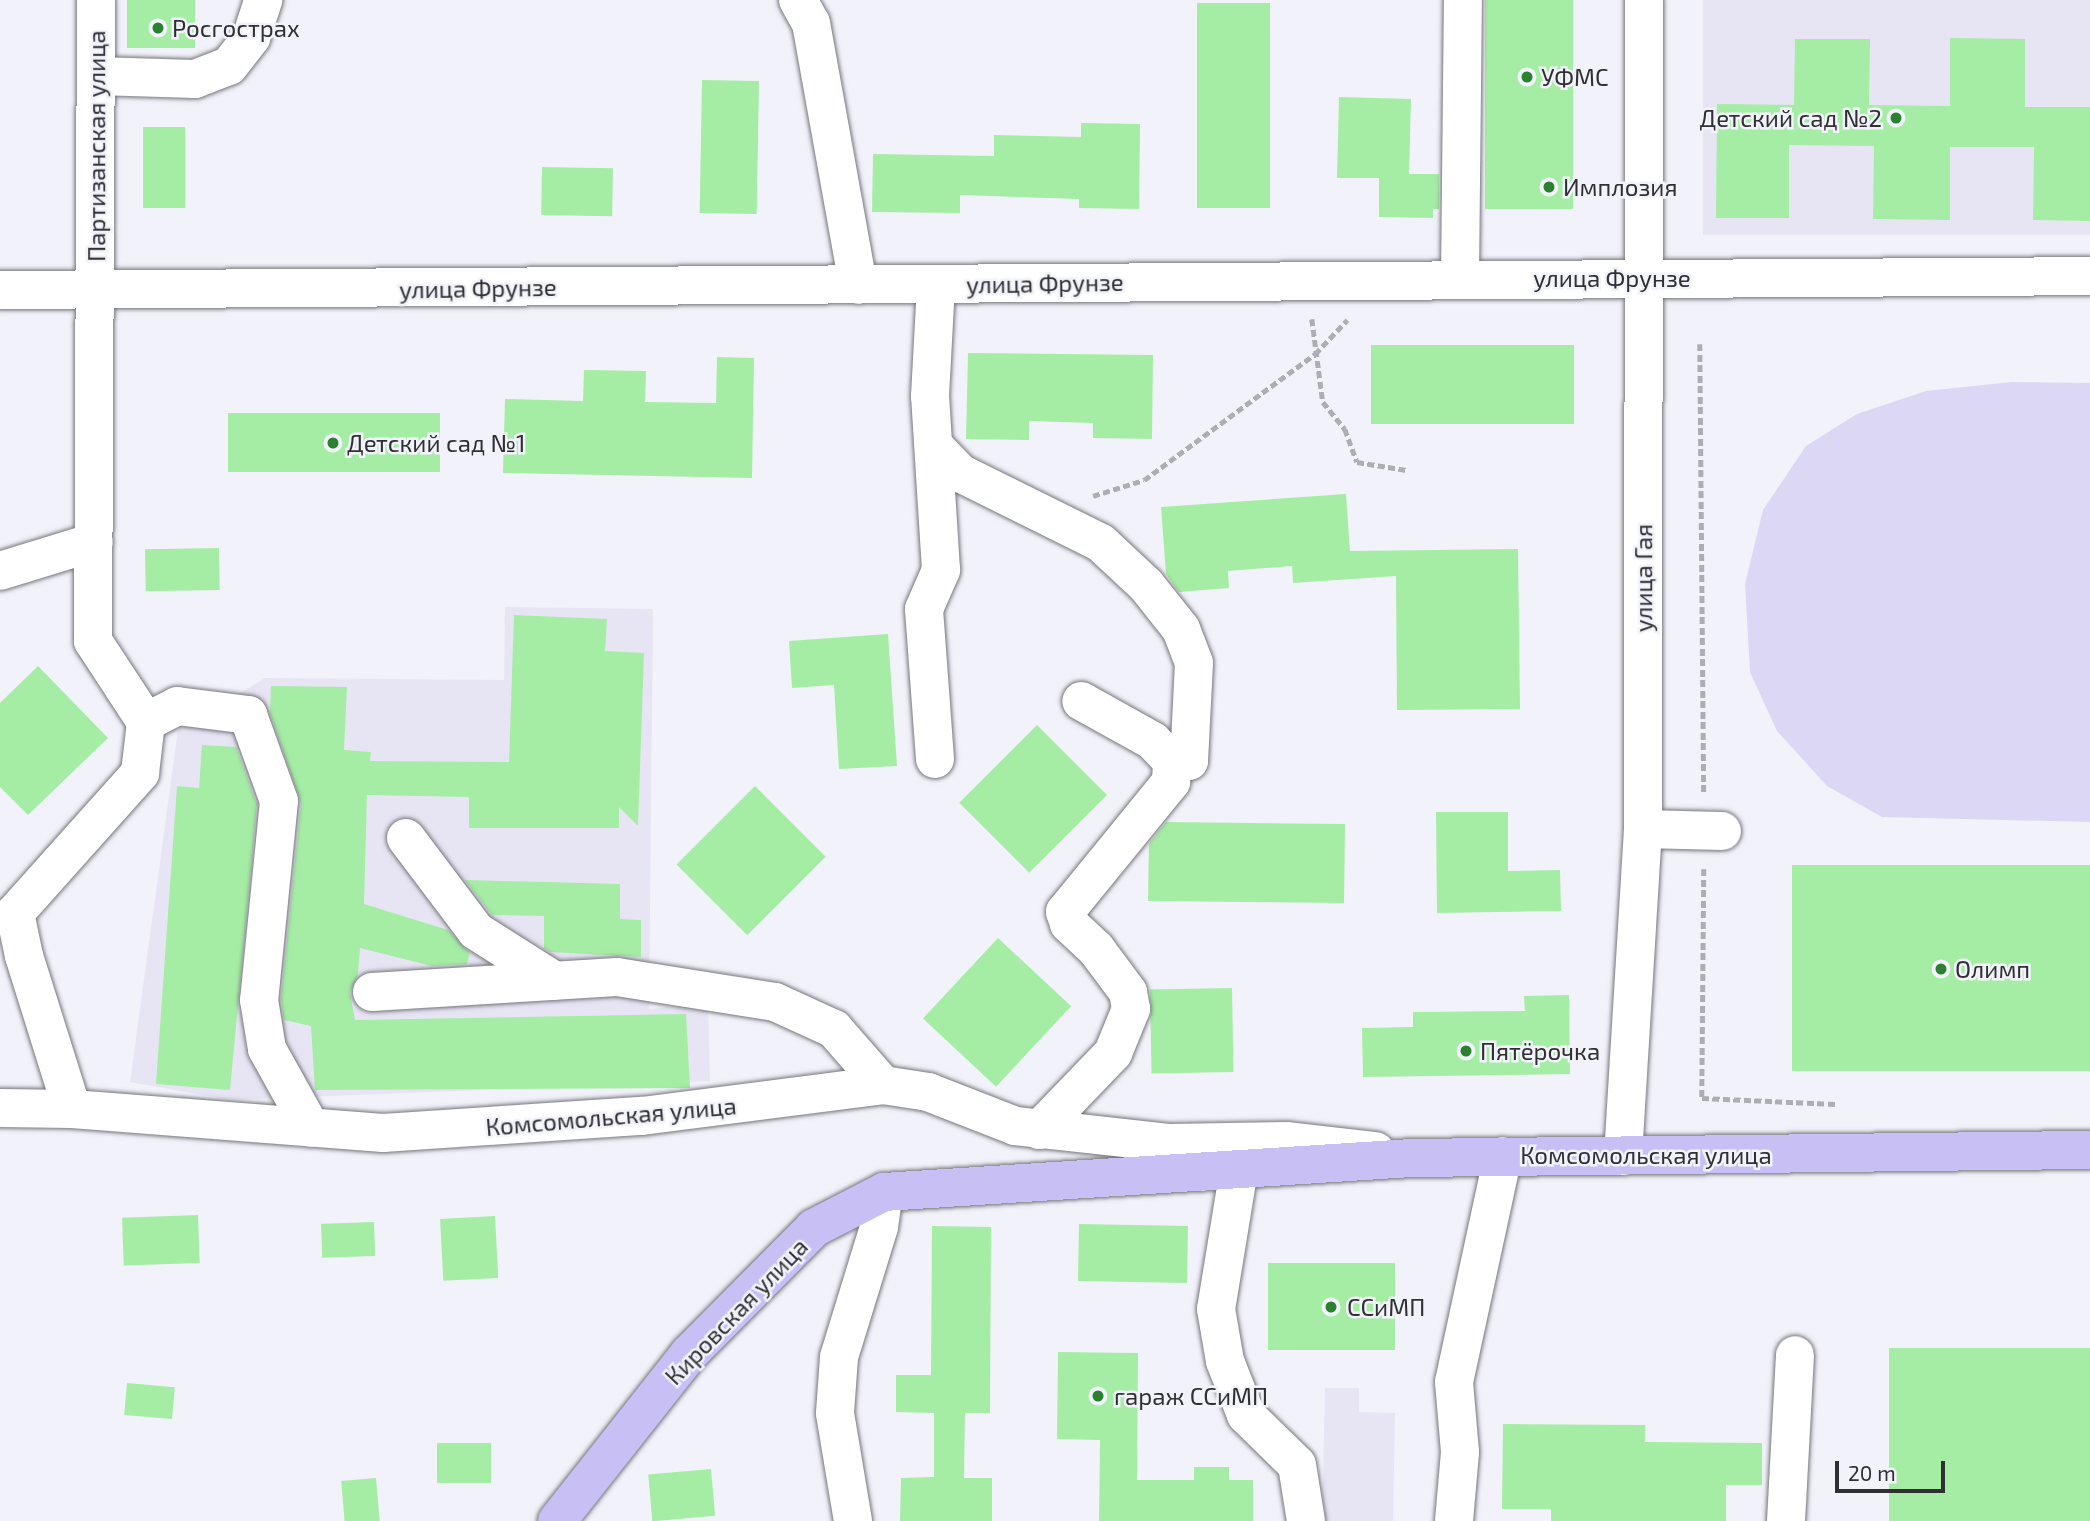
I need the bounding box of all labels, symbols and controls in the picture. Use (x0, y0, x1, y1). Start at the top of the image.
place label: Росгострах (172, 14, 300, 42)
marker: Росгострах (150, 20, 166, 36)
street label: Партизанская улица (82, 30, 110, 262)
place label: УФМС (1541, 63, 1609, 91)
marker: УФМС (1519, 69, 1535, 85)
place label: Детский сад №2 (1700, 104, 1882, 132)
marker: Детский сад №2 (1888, 110, 1904, 126)
place label: Имплозия (1563, 173, 1677, 201)
marker: Имплозия (1541, 179, 1557, 195)
street label: улица Фрунзе (1533, 264, 1691, 292)
street label: улица Фрунзе (966, 267, 1124, 299)
street label: улица Фрунзе (399, 272, 557, 304)
place label: Детский сад №1 (347, 429, 526, 457)
marker: Детский сад №1 (325, 435, 341, 451)
street label: улица Гая (1629, 524, 1657, 632)
place label: Олимп (1955, 955, 2030, 983)
marker: Олимп (1933, 961, 1949, 977)
place label: Пятёрочка (1480, 1037, 1600, 1065)
marker: Пятёрочка (1458, 1043, 1474, 1059)
street label: Комсомольская улица (484, 1091, 738, 1141)
street label: Комсомольская улица (1520, 1141, 1772, 1169)
street label: Кировская улица (659, 1232, 813, 1390)
place label: ССиМП (1347, 1293, 1425, 1321)
marker: ССиМП (1321, 1297, 1341, 1317)
place label: гараж ССиМП (1114, 1382, 1268, 1410)
marker: гараж ССиМП (1088, 1386, 1108, 1406)
scale bar (1838, 1448, 1948, 1492)
text: 20 m (1848, 1460, 1896, 1485)

